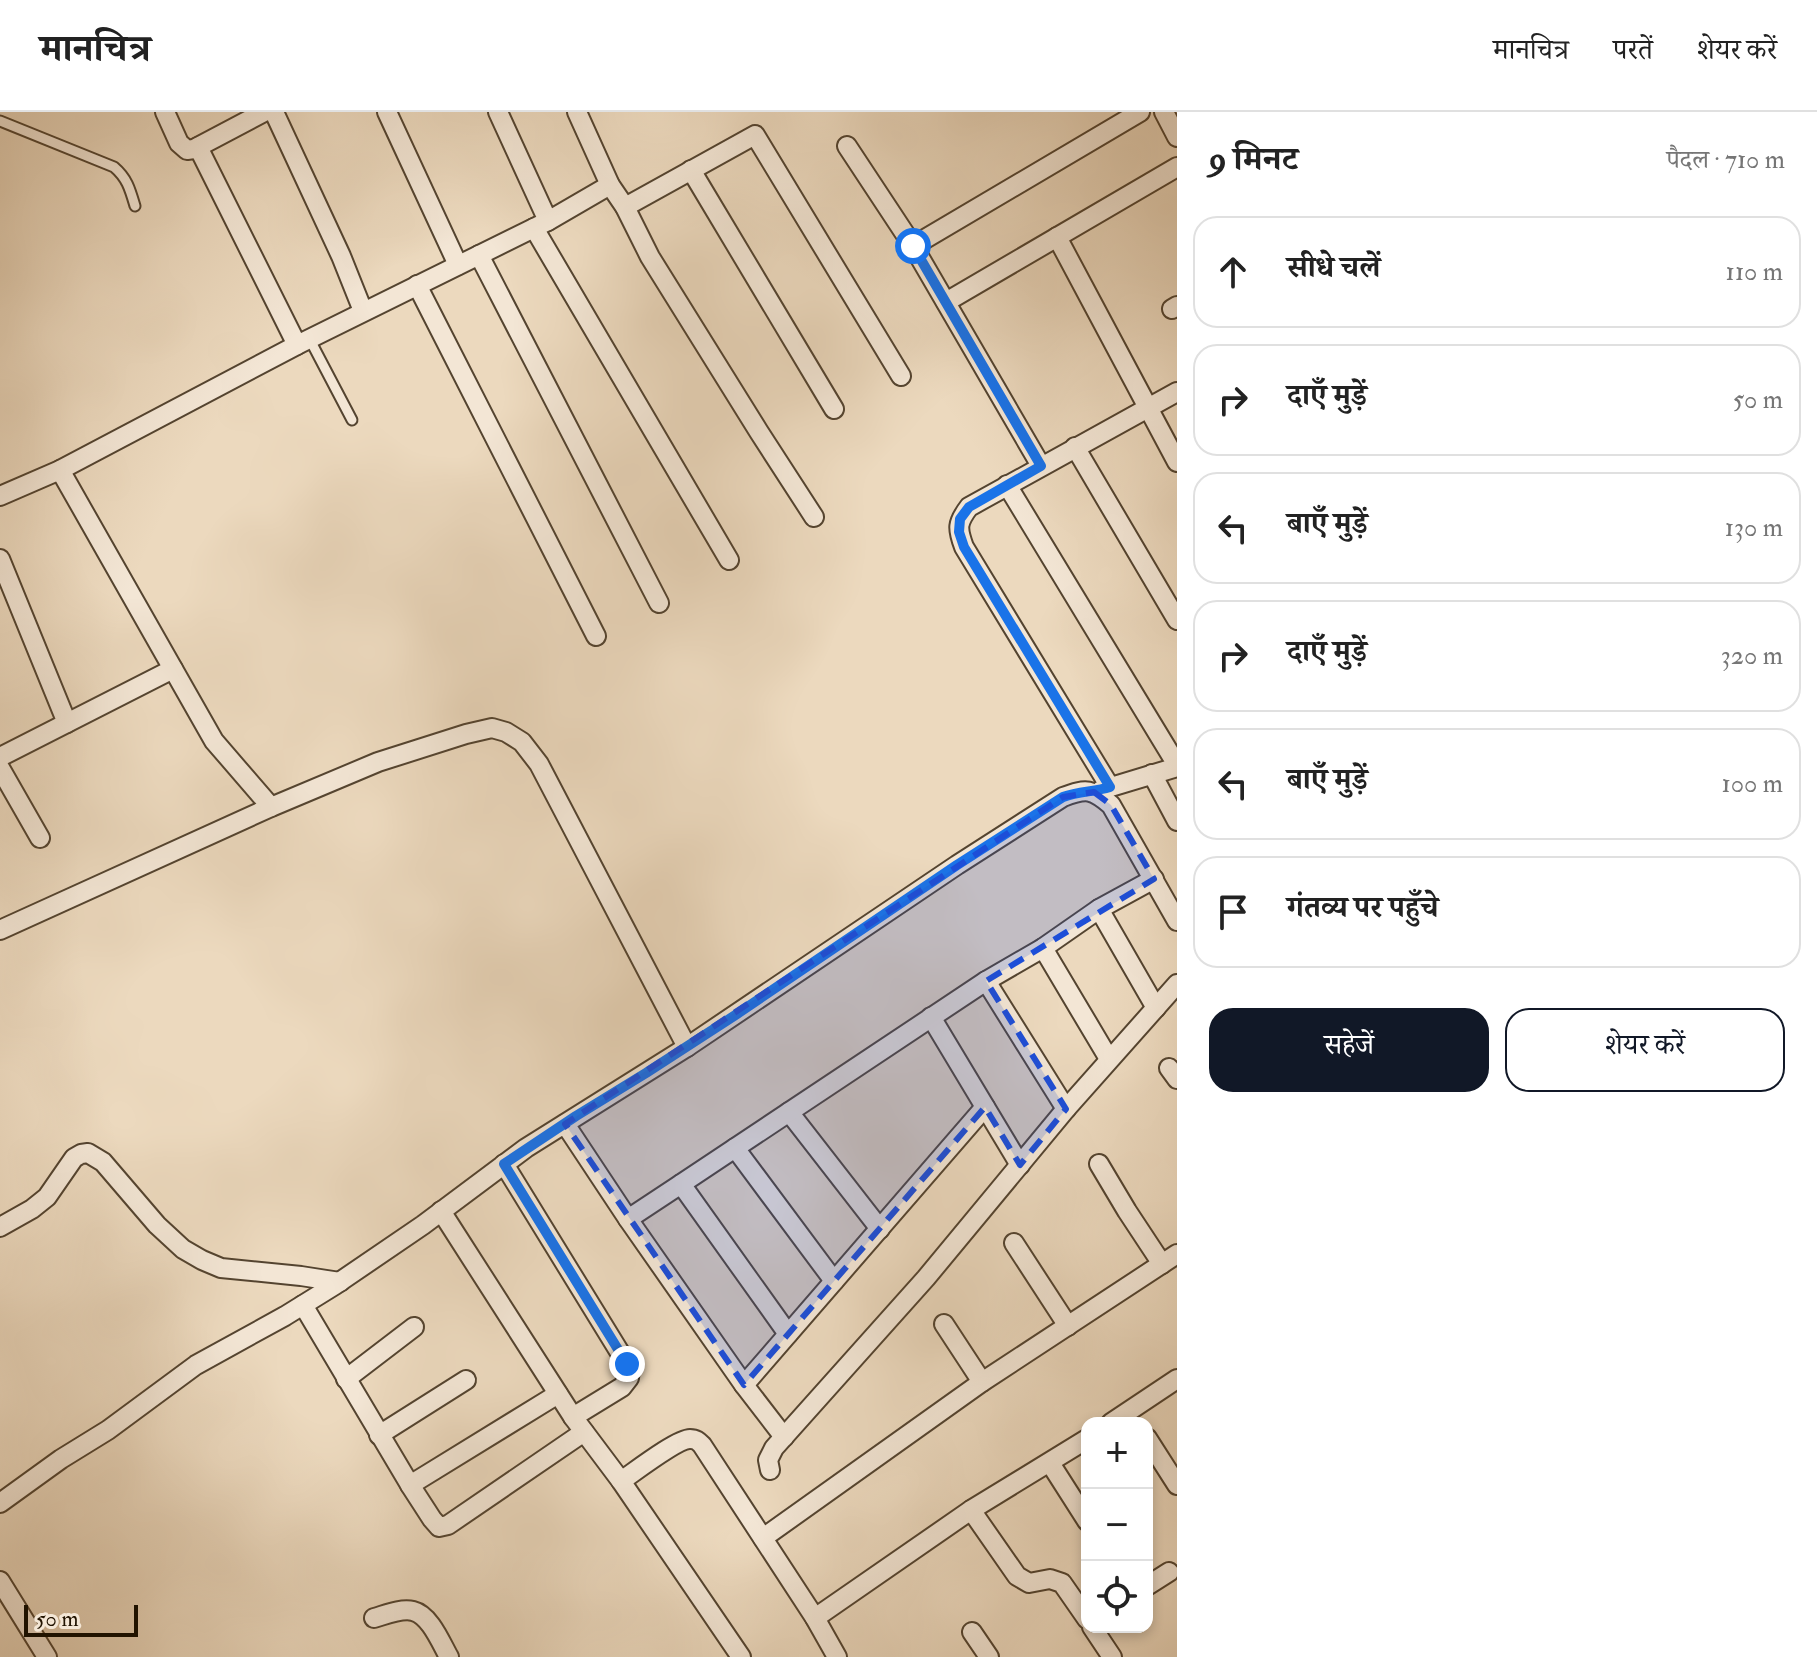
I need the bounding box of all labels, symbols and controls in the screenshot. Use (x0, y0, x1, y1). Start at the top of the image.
text: मानचित्र (40, 25, 151, 73)
text: मानचित्र (1493, 33, 1569, 68)
text: परतें (1613, 33, 1653, 68)
text: शेयर करें (1697, 33, 1777, 68)
text: 9 मिनट (1209, 138, 1298, 181)
text: पैदल · 710 m (1666, 144, 1785, 176)
route start (895, 228, 931, 264)
text: सीधे चलें (1287, 249, 1380, 286)
icon: ahead (1211, 250, 1255, 294)
text: 110 m (1726, 256, 1783, 288)
text: दाएँ मुड़ें (1287, 377, 1367, 414)
icon: right (1211, 378, 1255, 422)
text: 50 m (1733, 384, 1783, 416)
text: बाएँ मुड़ें (1287, 505, 1368, 542)
icon: left (1211, 506, 1255, 550)
text: 130 m (1725, 512, 1783, 544)
text: दाएँ मुड़ें (1287, 633, 1367, 670)
icon: right (1211, 634, 1255, 678)
text: 320 m (1721, 640, 1783, 672)
text: बाएँ मुड़ें (1287, 761, 1368, 798)
icon: left (1211, 762, 1255, 806)
text: 100 m (1722, 768, 1783, 800)
text: गंतव्य पर पहुँचे (1287, 889, 1438, 926)
icon: arrive (1211, 890, 1255, 934)
button: सहेजें (1209, 1008, 1489, 1092)
button: शेयर करें (1505, 1008, 1785, 1092)
route end (609, 1346, 645, 1382)
map controls (1081, 1417, 1153, 1633)
button: + (1081, 1417, 1153, 1489)
button: − (1081, 1489, 1153, 1561)
button: locate (1081, 1561, 1153, 1633)
scale bar (24, 1601, 138, 1637)
text: 50 m (36, 1605, 78, 1633)

